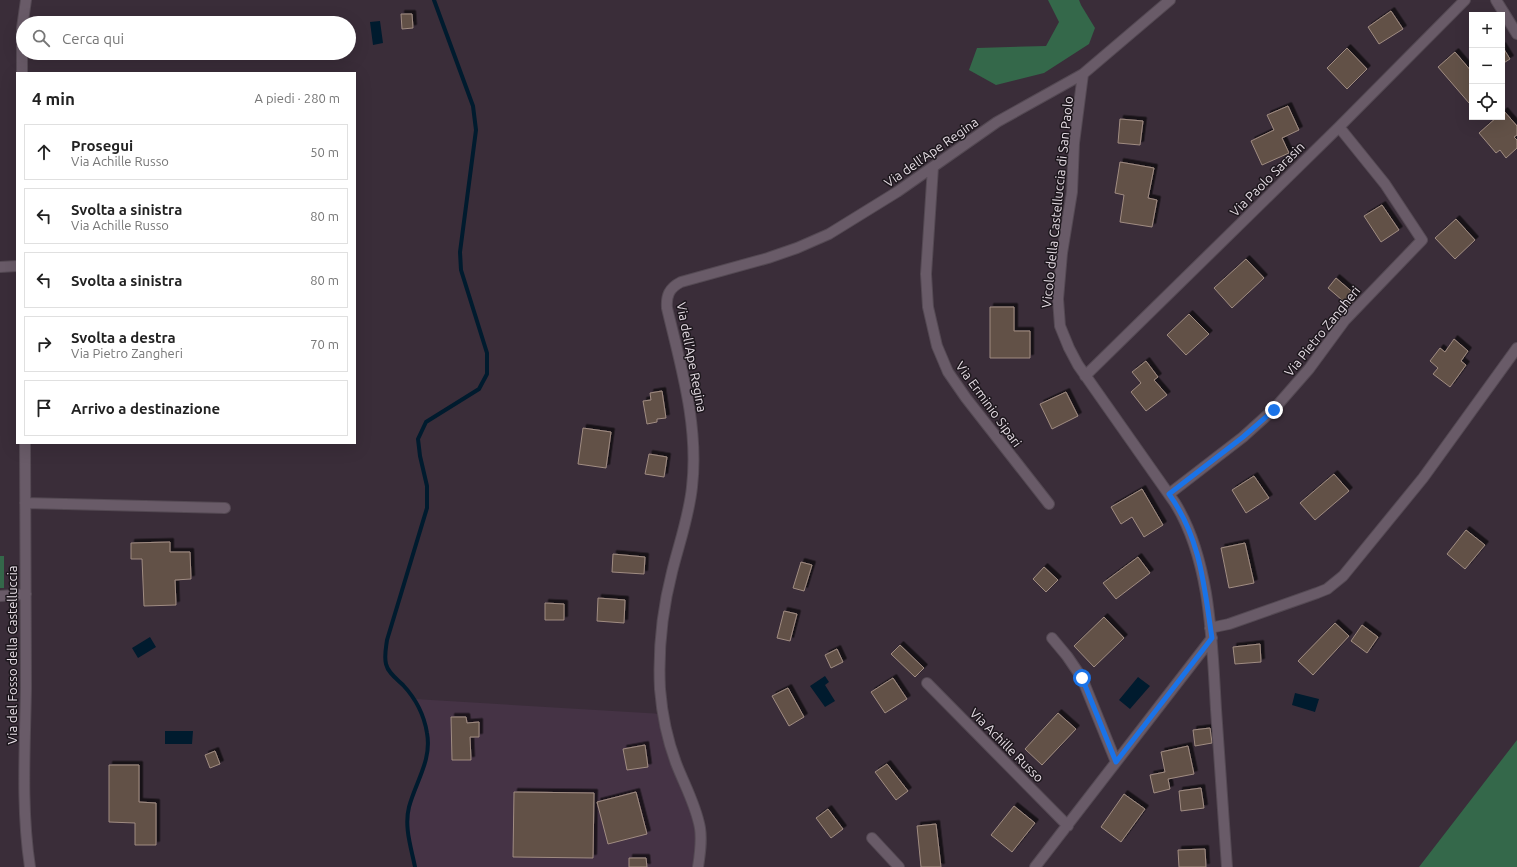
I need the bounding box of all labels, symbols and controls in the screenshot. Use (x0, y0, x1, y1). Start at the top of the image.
map controls (1469, 12, 1505, 120)
button: + (1469, 12, 1505, 48)
search box (16, 16, 356, 60)
icon: search (30, 27, 52, 49)
text: Cerca qui (62, 30, 124, 47)
button: − (1469, 48, 1505, 84)
button: locate (1469, 84, 1505, 120)
text: 4 min (32, 89, 75, 108)
text: A piedi · 280 m (255, 91, 340, 105)
street label: Vicolo della Castelluccia di San Paolo (1039, 95, 1075, 309)
street label: Via dell'Ape Regina (881, 114, 981, 190)
text: Prosegui (71, 137, 133, 154)
street label: Via Paolo Sarasin (1227, 139, 1307, 219)
icon: ahead (33, 141, 55, 163)
text: 50 m (310, 145, 339, 159)
text: Via Achille Russo (71, 154, 169, 168)
text: Svolta a sinistra (71, 201, 182, 218)
icon: left (33, 205, 55, 227)
text: 80 m (310, 209, 339, 223)
text: Via Achille Russo (71, 218, 169, 232)
icon: left (33, 269, 55, 291)
text: Svolta a sinistra (71, 272, 182, 289)
text: 80 m (310, 273, 339, 287)
street label: Via Pietro Zangheri (1281, 283, 1363, 379)
street label: Via dell'Ape Regina (674, 301, 710, 413)
text: Svolta a destra (71, 329, 176, 346)
icon: right (33, 333, 55, 355)
text: 70 m (310, 337, 339, 351)
text: Via Pietro Zangheri (71, 346, 183, 360)
street label: Via Erminio Sipari (953, 359, 1025, 449)
icon: arrive (33, 397, 55, 419)
text: Arrivo a destinazione (71, 400, 220, 417)
route end (1265, 401, 1283, 419)
street label: Via del Fosso della Castelluccia (5, 566, 19, 744)
route start (1073, 669, 1091, 687)
street label: Via Achille Russo (967, 705, 1047, 785)

